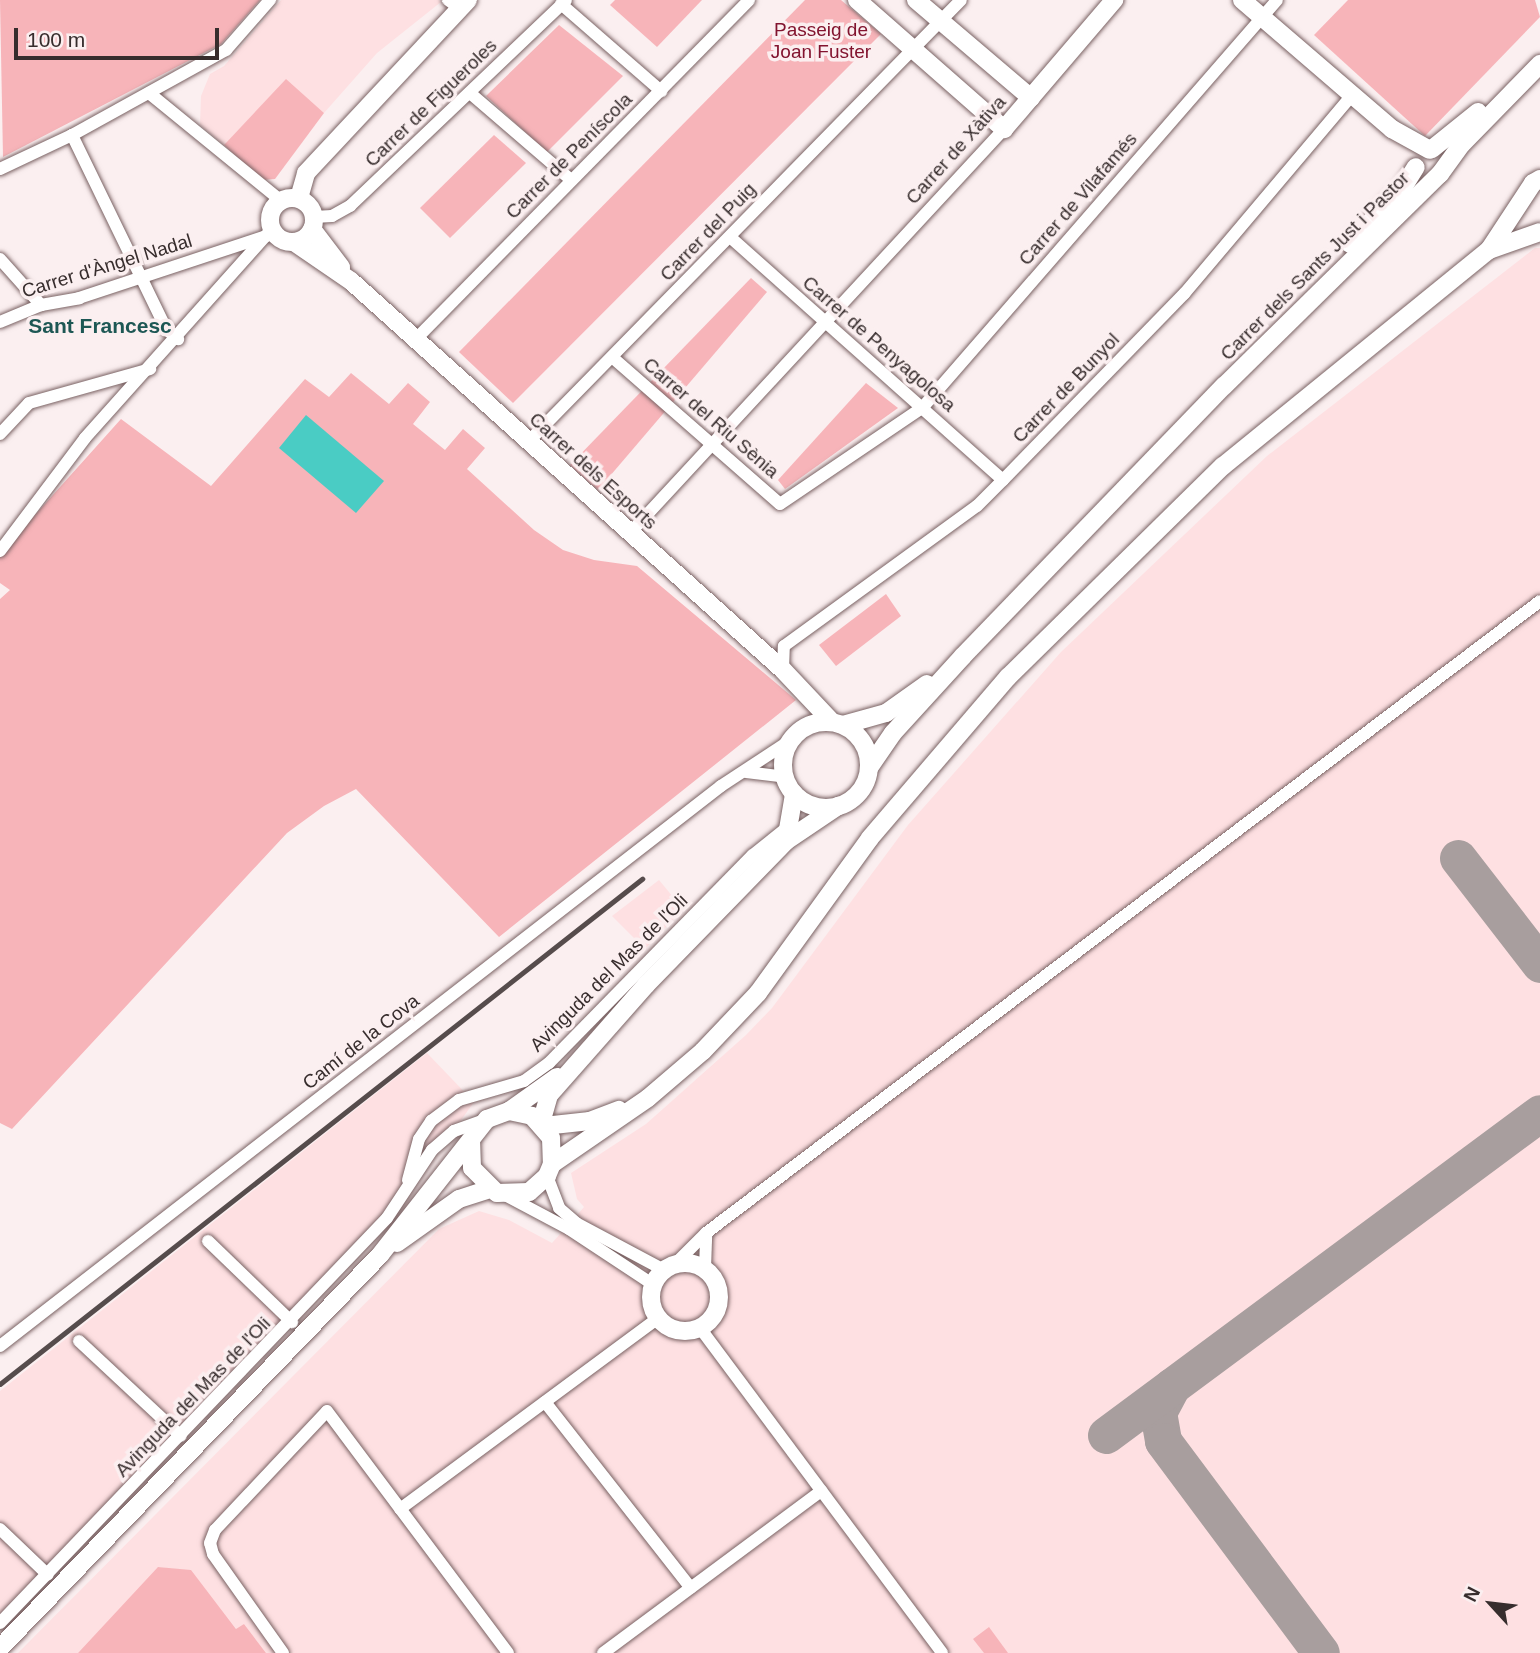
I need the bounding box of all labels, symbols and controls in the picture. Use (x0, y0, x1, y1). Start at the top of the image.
scale bar (18, 14, 222, 58)
park label: Passeig de Joan Fuster (771, 19, 871, 63)
text: 100 m (27, 28, 85, 51)
street label: Carrer de Figueroles (360, 34, 502, 172)
street label: Carrer de Peníscola (501, 88, 637, 224)
street label: Carrer de Xàtiva (901, 91, 1011, 209)
street label: Carrer de Vilafamés (1014, 128, 1142, 270)
street label: Carrer dels Sants Just i Pastor (1216, 167, 1414, 365)
street label: Carrer del Puig (655, 178, 761, 286)
street label: Carrer d'Àngel Nadal (19, 229, 195, 303)
street label: Carrer de Penyagolosa (798, 271, 960, 417)
district label: Sant Francesc (28, 313, 172, 339)
street label: Carrer de Bunyol (1008, 328, 1124, 448)
street label: Carrer del Riu Sènia (639, 353, 783, 483)
street label: Carrer dels Esports (525, 408, 661, 534)
street label: Avinguda del Mas de l'Oli (525, 889, 693, 1057)
street label: Camí de la Cova (298, 989, 424, 1095)
street label: Avinguda del Mas de l'Oli (111, 1312, 275, 1482)
north arrow (1456, 1569, 1526, 1639)
text: N (1459, 1583, 1484, 1605)

